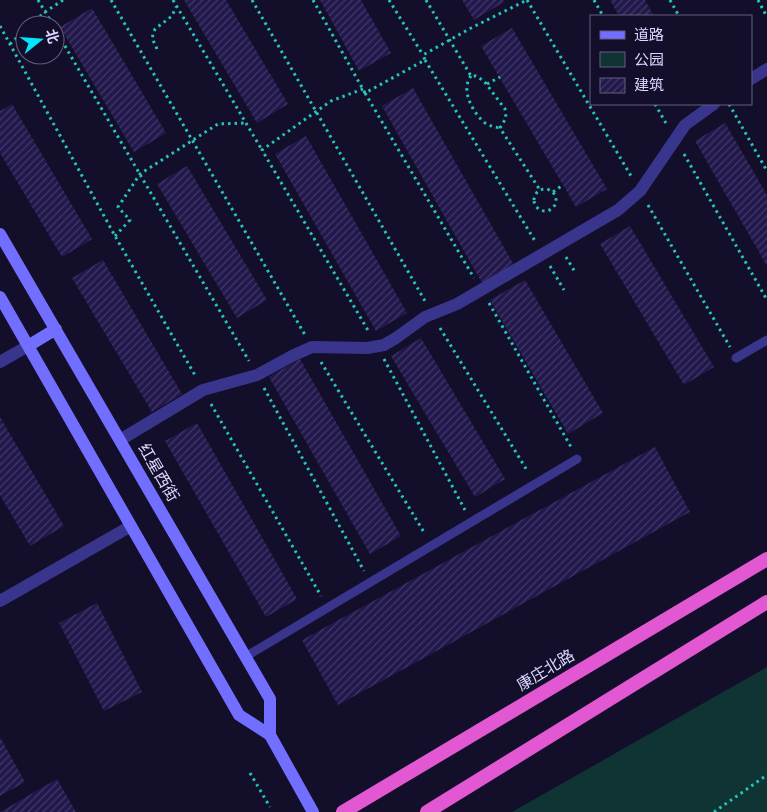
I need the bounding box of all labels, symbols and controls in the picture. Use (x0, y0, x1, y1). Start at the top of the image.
north arrow (15, 15, 65, 65)
legend (590, 15, 752, 105)
text: 道路 (634, 26, 664, 45)
text: 北 (42, 27, 62, 46)
text: 公园 (634, 51, 664, 70)
text: 建筑 (634, 76, 664, 95)
street label: 红星西街 (134, 441, 182, 505)
street label: 康庄北路 (514, 646, 578, 696)

